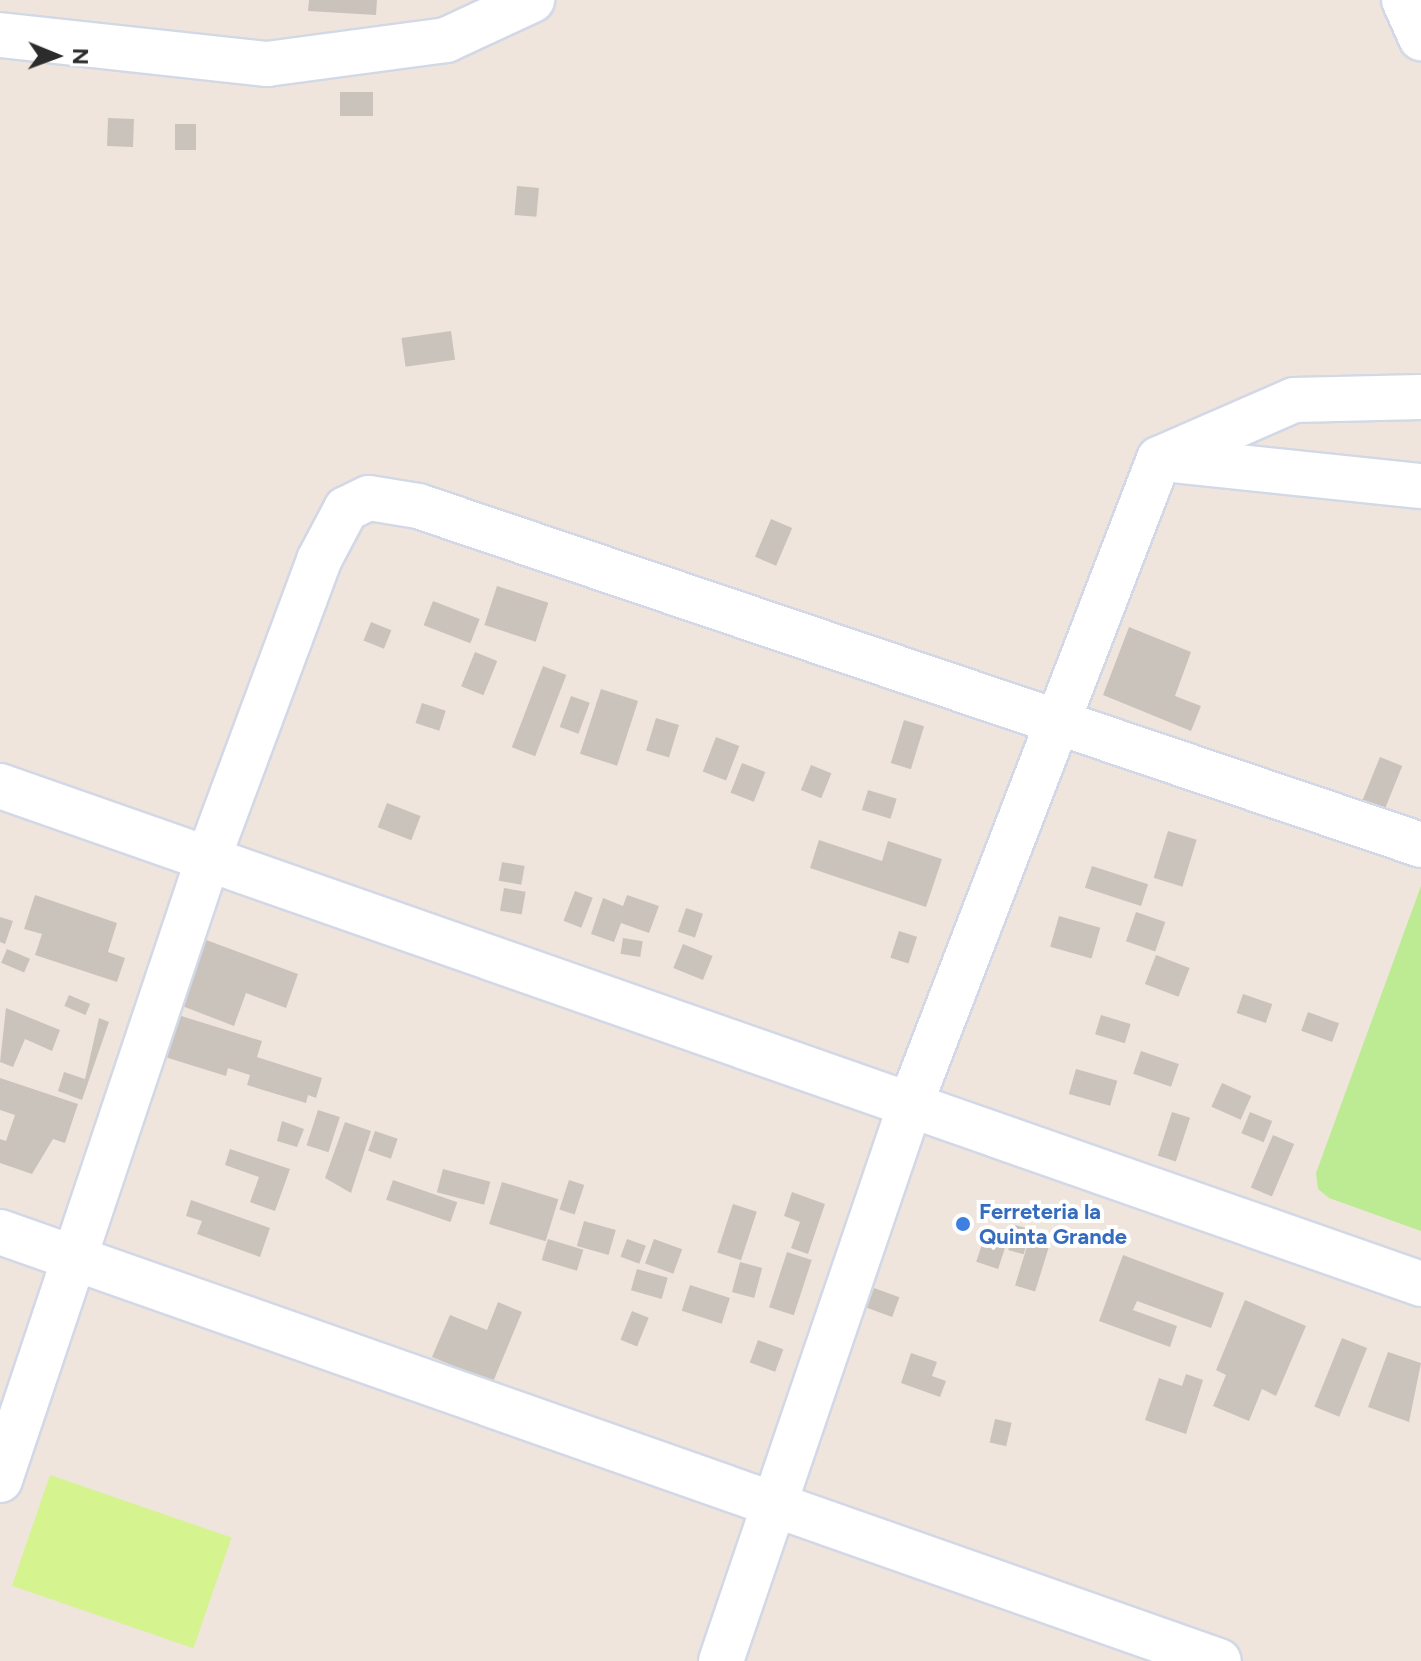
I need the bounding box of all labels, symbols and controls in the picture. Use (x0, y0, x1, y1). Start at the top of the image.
north arrow (16, 16, 96, 96)
text: N (67, 48, 94, 65)
place label: Ferreteria la Quinta Grande (979, 1198, 1127, 1250)
marker: Ferreteria la Quinta Grande (954, 1215, 972, 1233)

